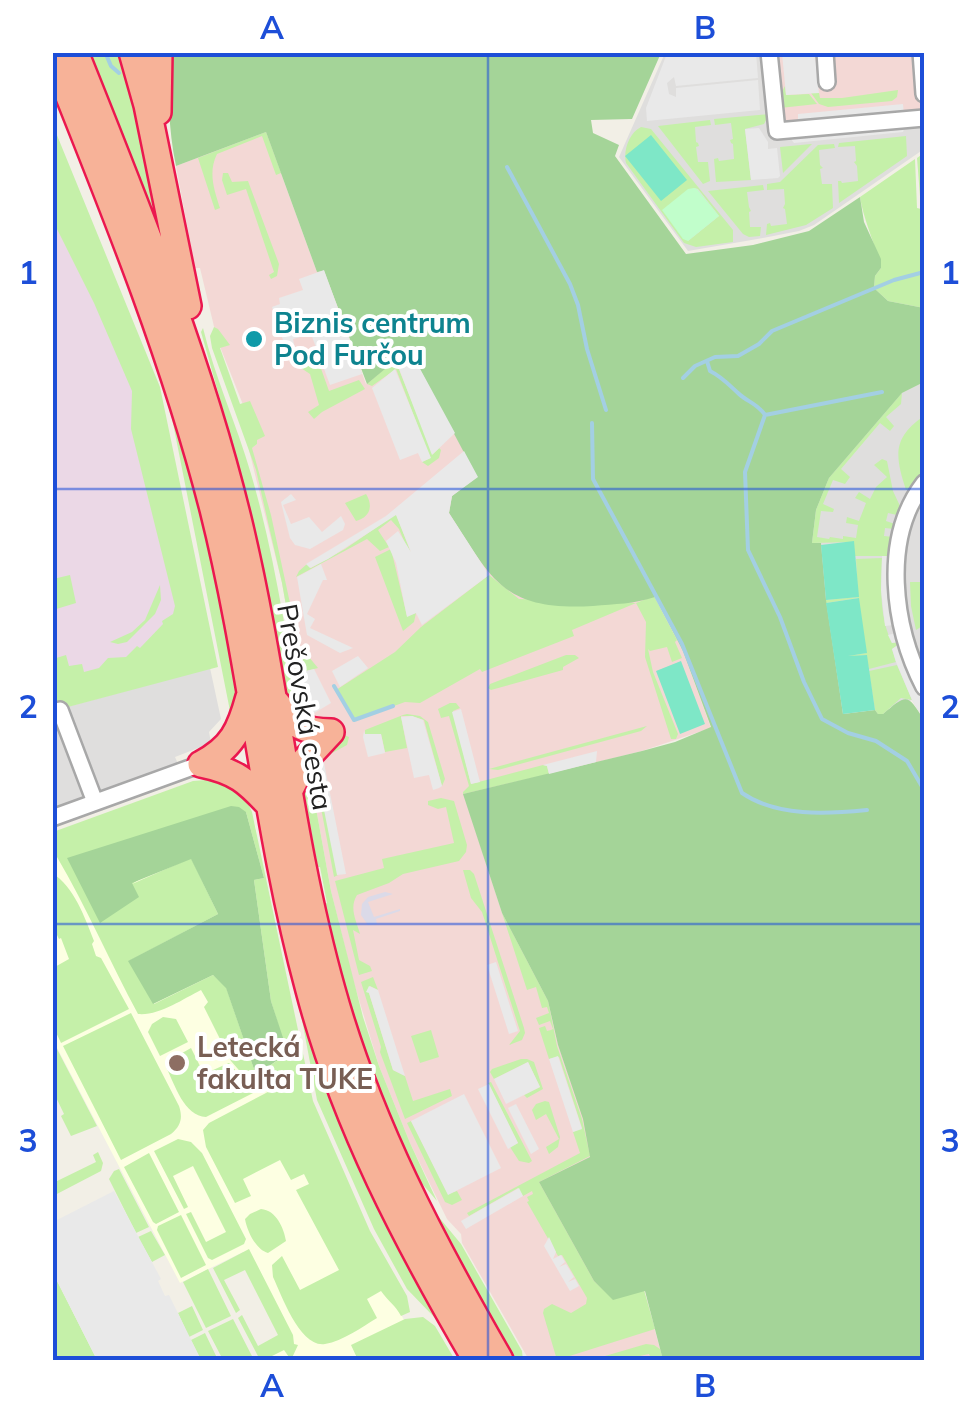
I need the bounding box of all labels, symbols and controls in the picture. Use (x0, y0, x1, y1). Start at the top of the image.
text: A (260, 7, 284, 47)
text: B (694, 7, 716, 47)
text: 1 (18, 252, 38, 292)
text: 1 (940, 252, 960, 292)
place label: Biznis centrum Pod Furčou (274, 305, 471, 372)
marker: Biznis centrum Pod Furčou (243, 328, 265, 350)
street label: Prešovská cesta (270, 601, 341, 813)
text: 2 (18, 686, 38, 726)
text: 2 (940, 686, 960, 726)
place label: Letecká fakulta TUKE (197, 1029, 373, 1096)
marker: Letecká fakulta TUKE (166, 1052, 188, 1074)
text: 3 (18, 1120, 38, 1160)
text: 3 (940, 1120, 960, 1160)
text: A (260, 1365, 284, 1405)
text: B (694, 1365, 716, 1405)

